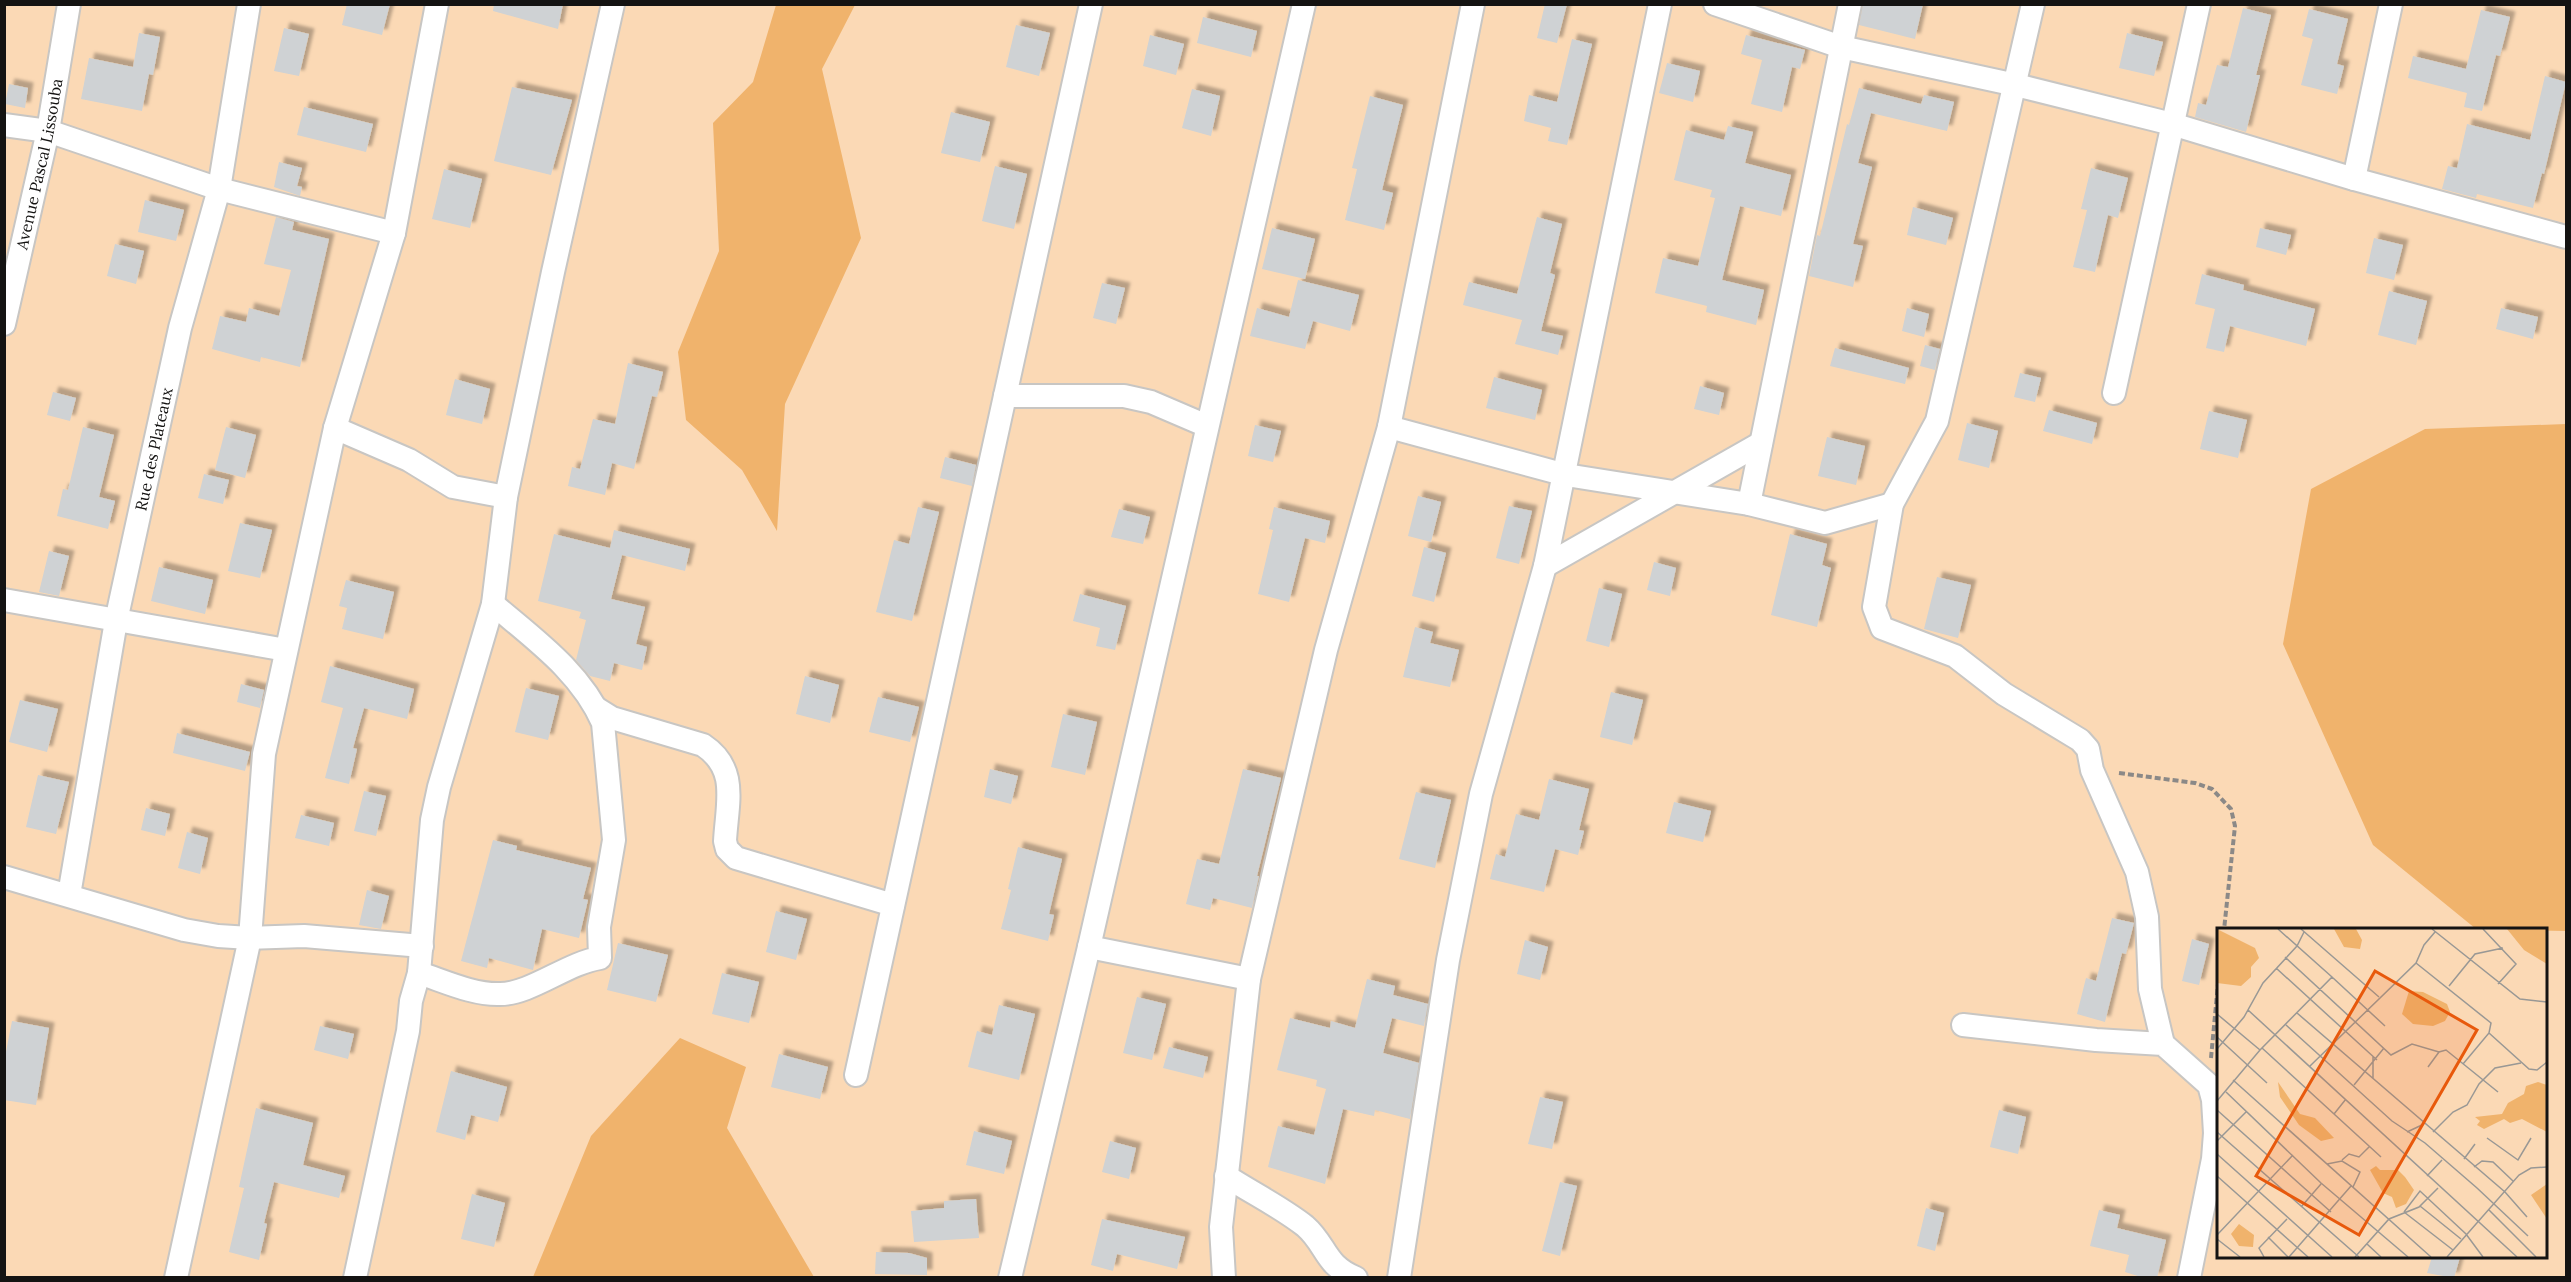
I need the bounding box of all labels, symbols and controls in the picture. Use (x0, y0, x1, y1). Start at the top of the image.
street label: Avenue Pascal Lissouba (11, 77, 67, 252)
street label: Rue des Plateaux (130, 385, 177, 513)
inset map (2217, 928, 2547, 1258)

